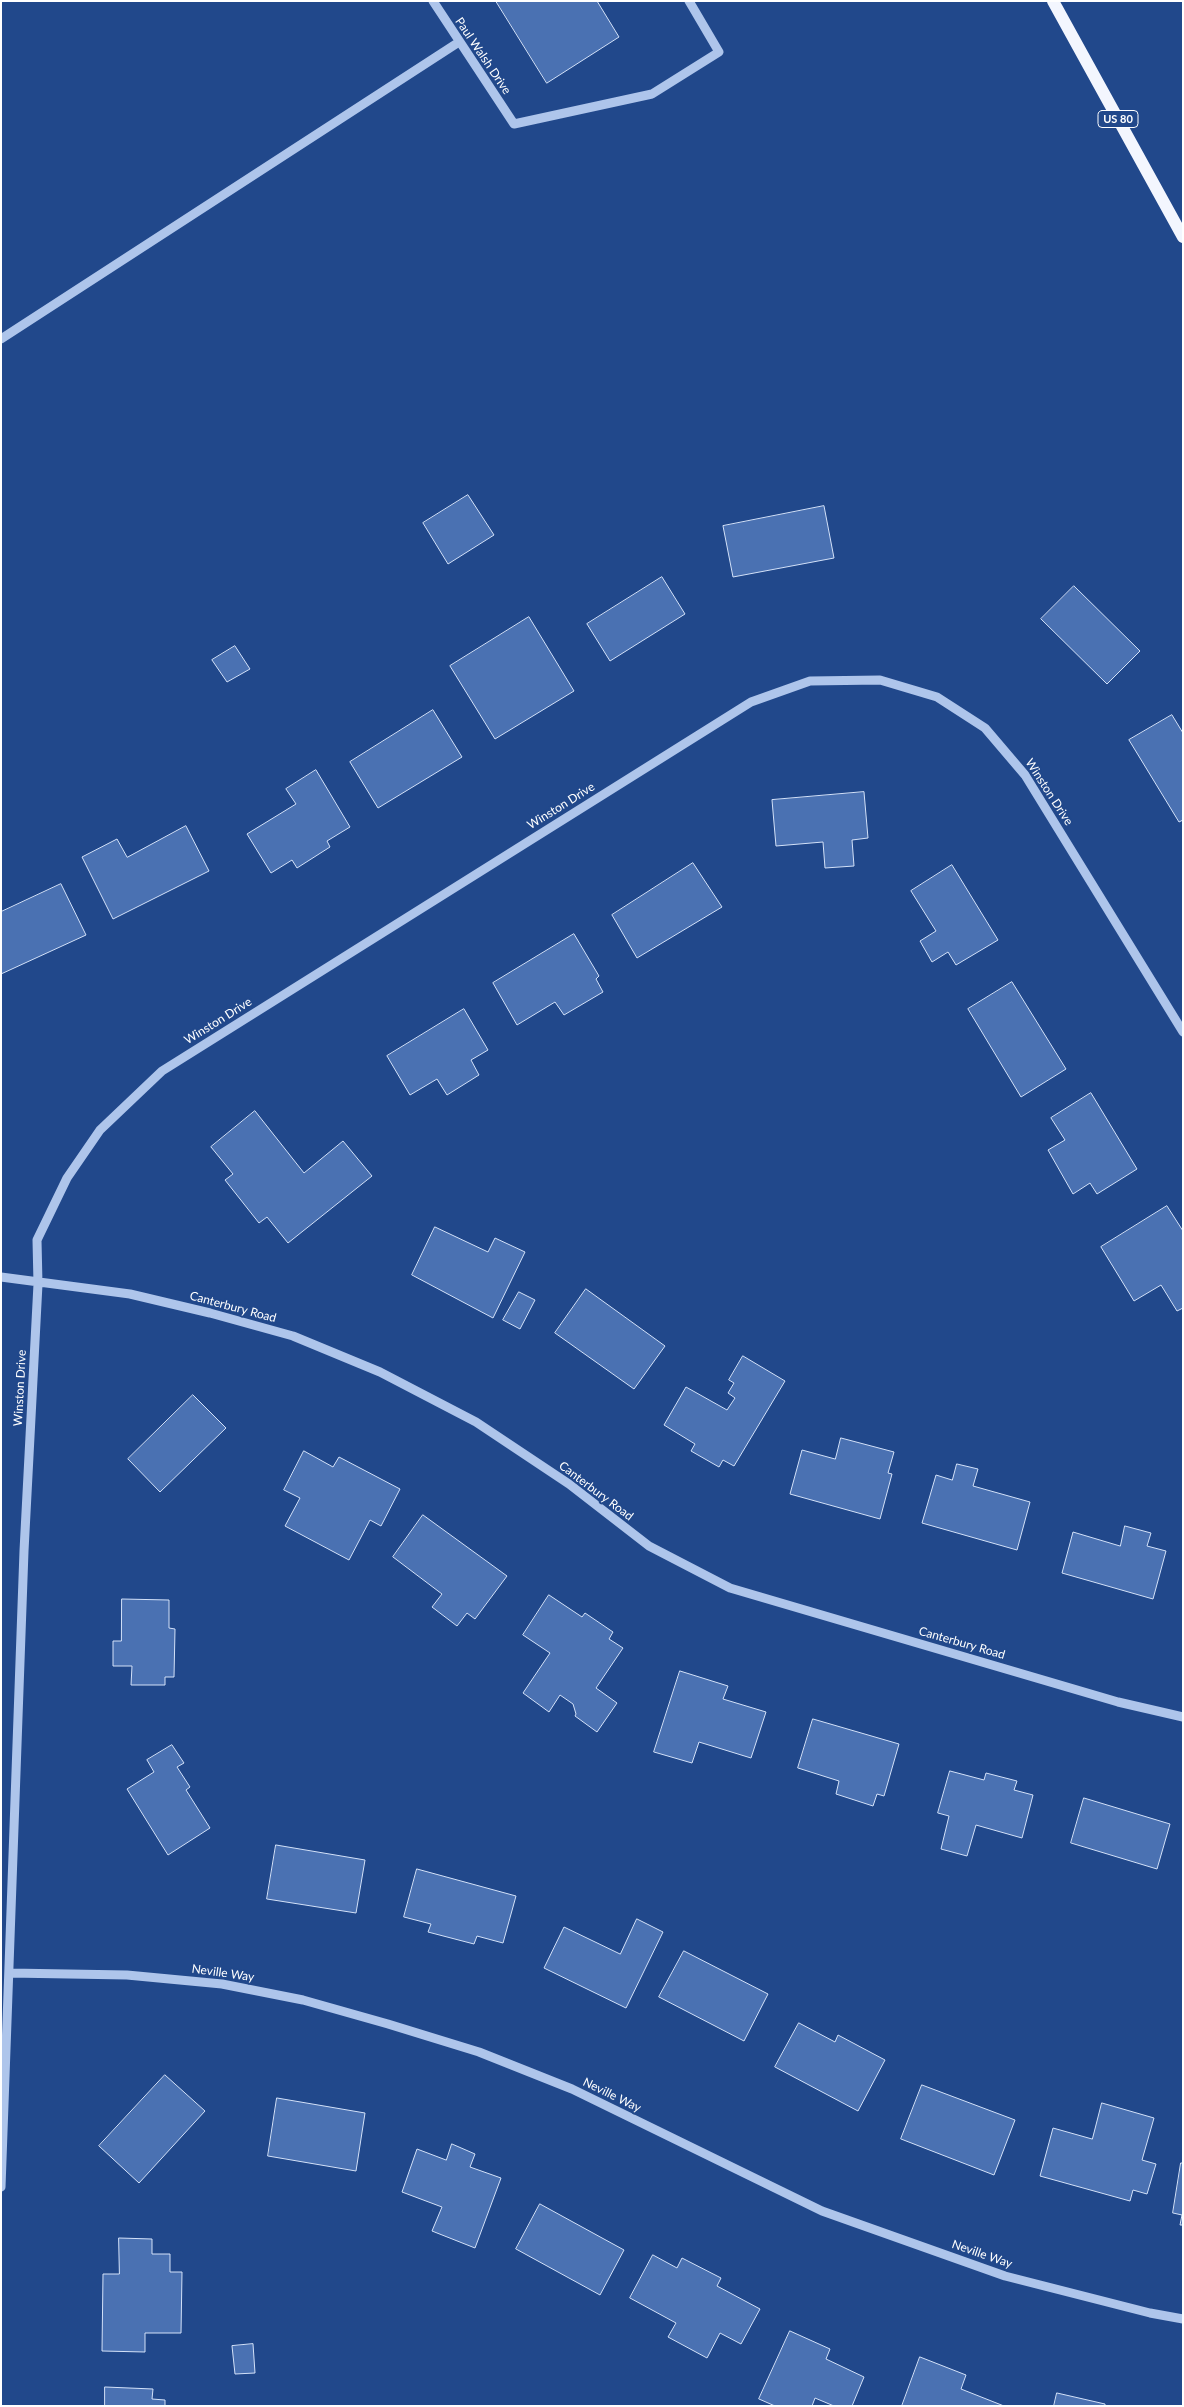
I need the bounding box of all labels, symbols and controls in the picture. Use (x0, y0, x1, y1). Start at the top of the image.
street label: Paul Walsh Drive (452, 15, 514, 97)
road number: US 80 (1098, 110, 1138, 128)
street label: Winston Drive (1022, 756, 1076, 828)
street label: Winston Drive (525, 780, 597, 832)
street label: Winston Drive (182, 995, 254, 1047)
street label: Canterbury Road (188, 1288, 278, 1326)
street label: Winston Drive (11, 1349, 29, 1427)
street label: Canterbury Road (556, 1458, 636, 1524)
street label: Canterbury Road (917, 1624, 1007, 1662)
street label: Neville Way (191, 1961, 255, 1985)
street label: Neville Way (580, 2075, 644, 2115)
street label: Neville Way (950, 2237, 1014, 2271)

